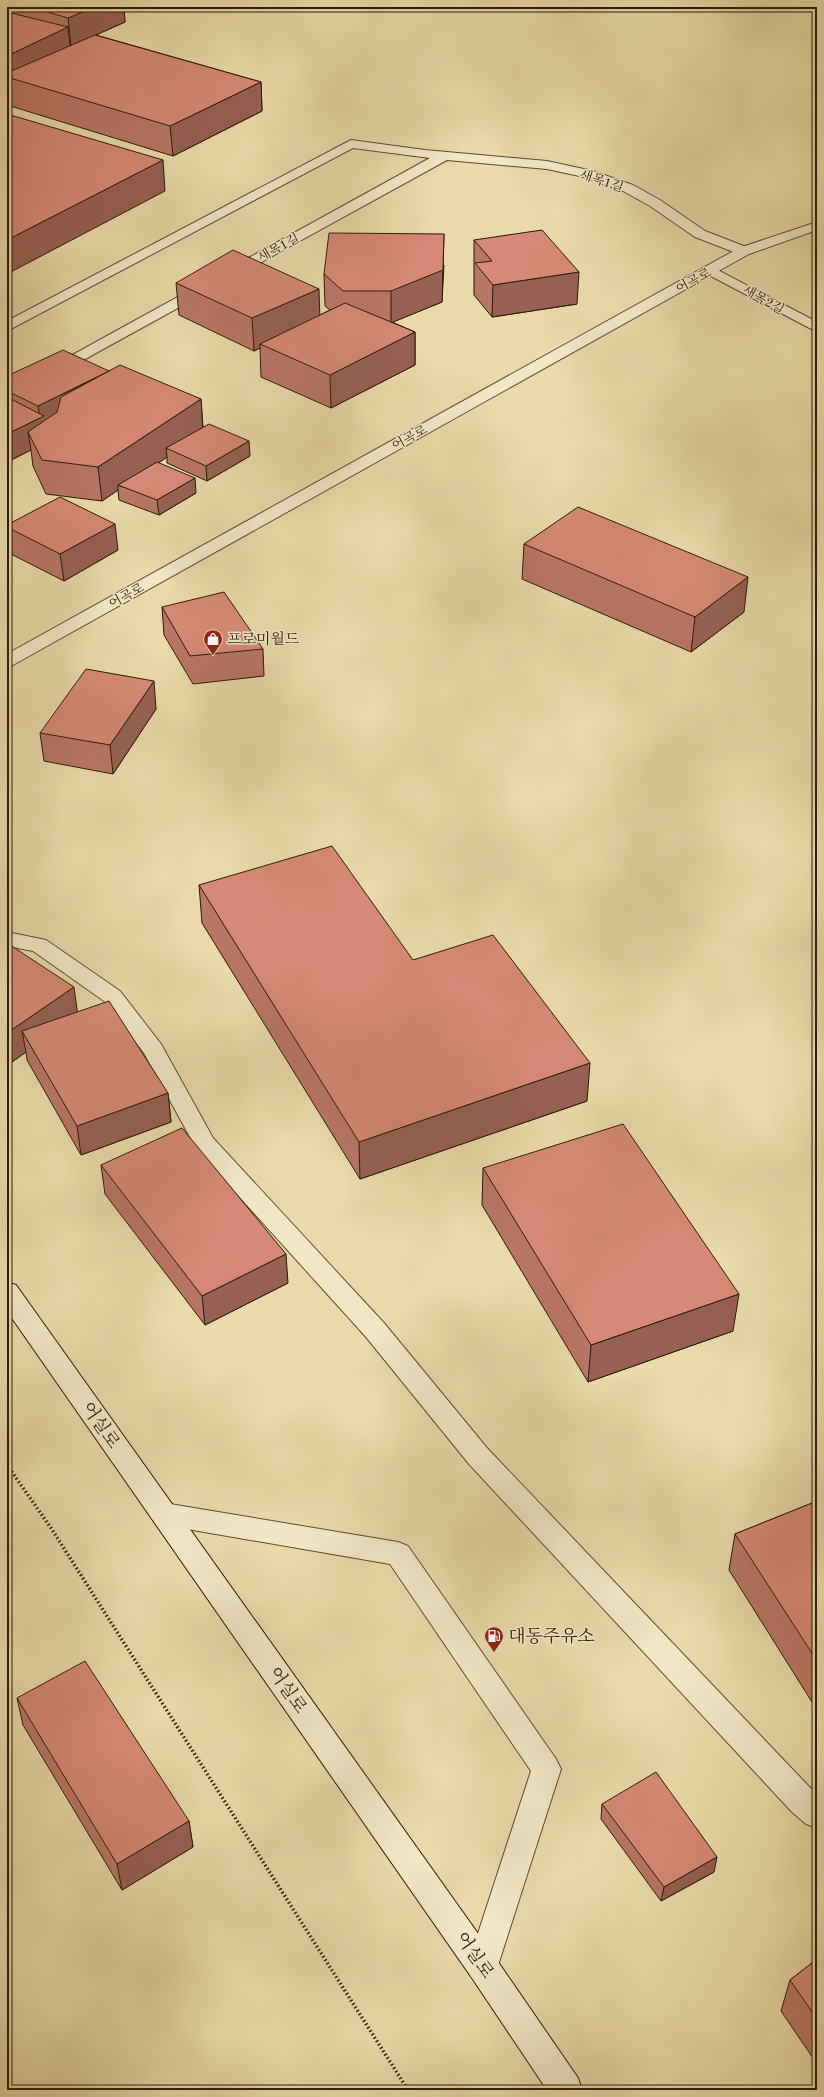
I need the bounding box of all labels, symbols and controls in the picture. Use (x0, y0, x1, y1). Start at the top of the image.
street label: 새목1길 (578, 167, 625, 195)
street label: 새목1길 (255, 231, 302, 265)
street label: 어곡로 (674, 265, 714, 296)
street label: 새목2길 (740, 283, 787, 317)
street label: 어곡로 (390, 422, 430, 453)
street label: 어곡로 (107, 580, 147, 611)
shop icon: 프로미월드 (202, 628, 224, 656)
place label: 프로미월드 (227, 631, 300, 648)
street label: 어실로 (78, 1398, 123, 1452)
fuel station icon: 대동주유소 (483, 1625, 505, 1653)
place label: 대동주유소 (508, 1627, 595, 1646)
street label: 어실로 (265, 1663, 310, 1717)
street label: 어실로 (452, 1928, 497, 1982)

